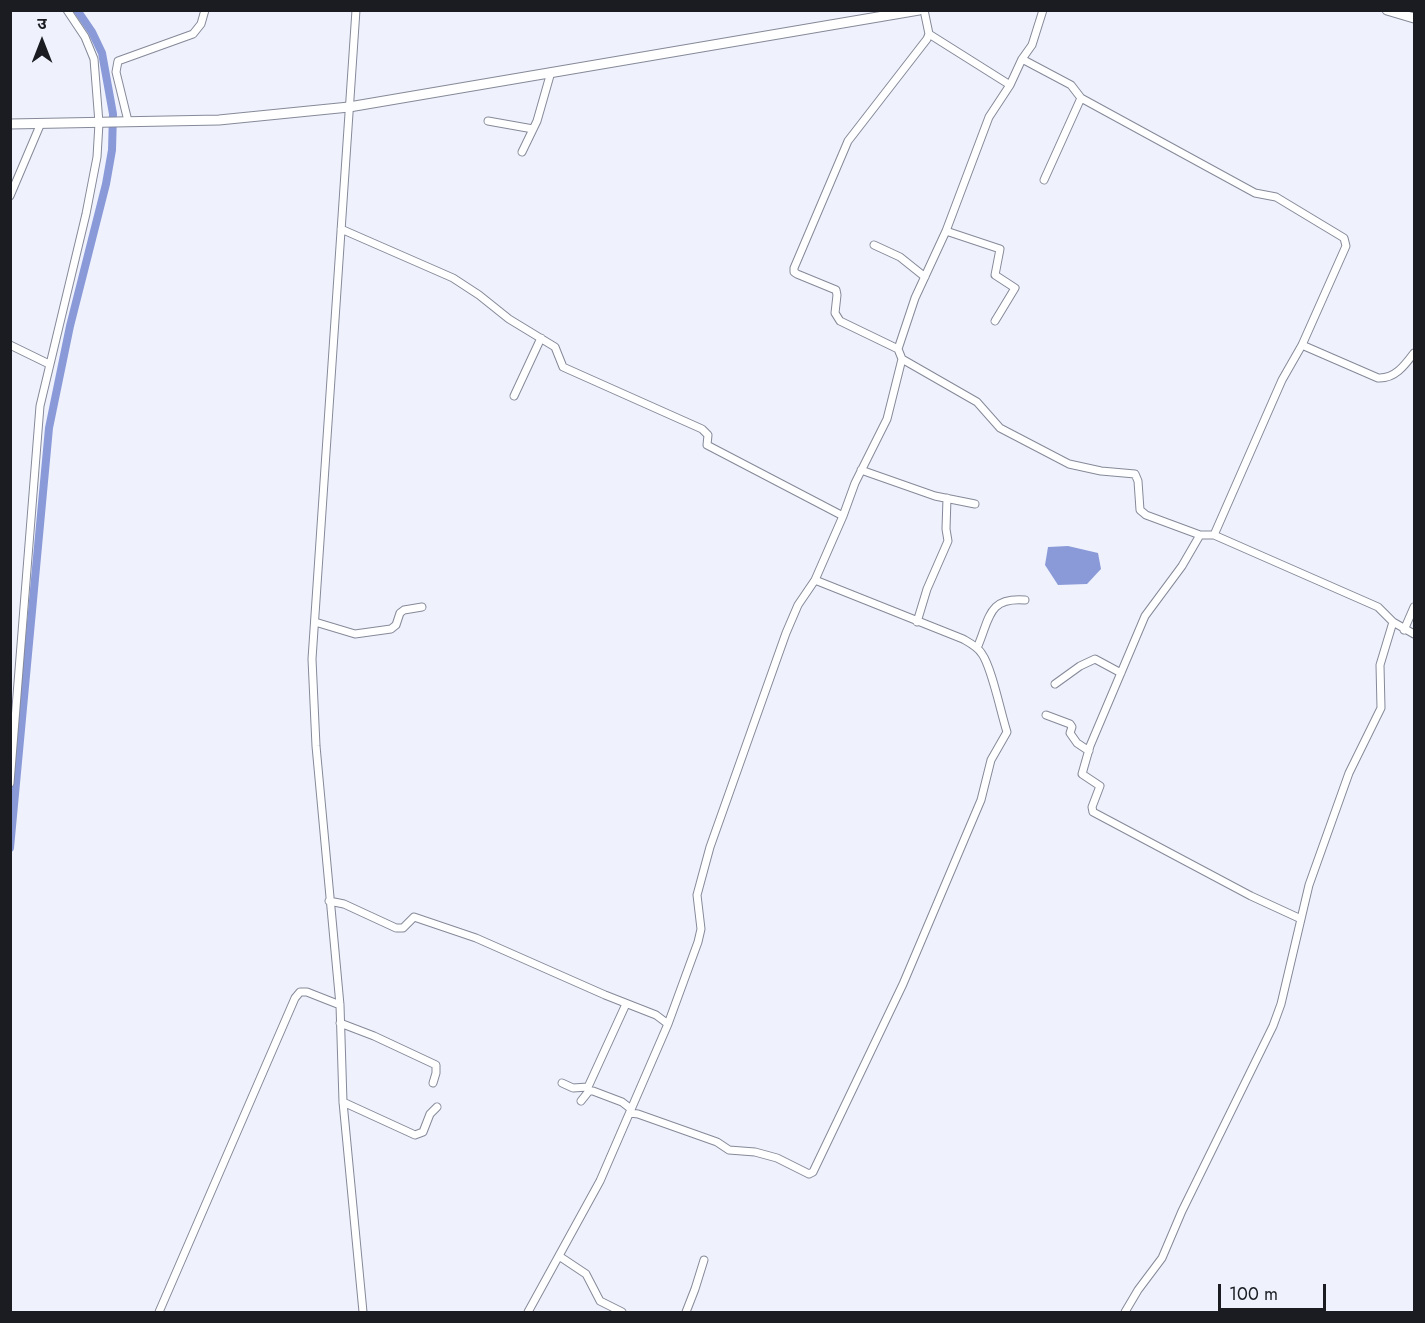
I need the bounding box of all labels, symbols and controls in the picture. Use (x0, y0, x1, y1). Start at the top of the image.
north arrow (12, 12, 72, 72)
text: उ (37, 12, 47, 35)
scale bar (1221, 1272, 1329, 1310)
text: 100 m (1229, 1281, 1278, 1307)

